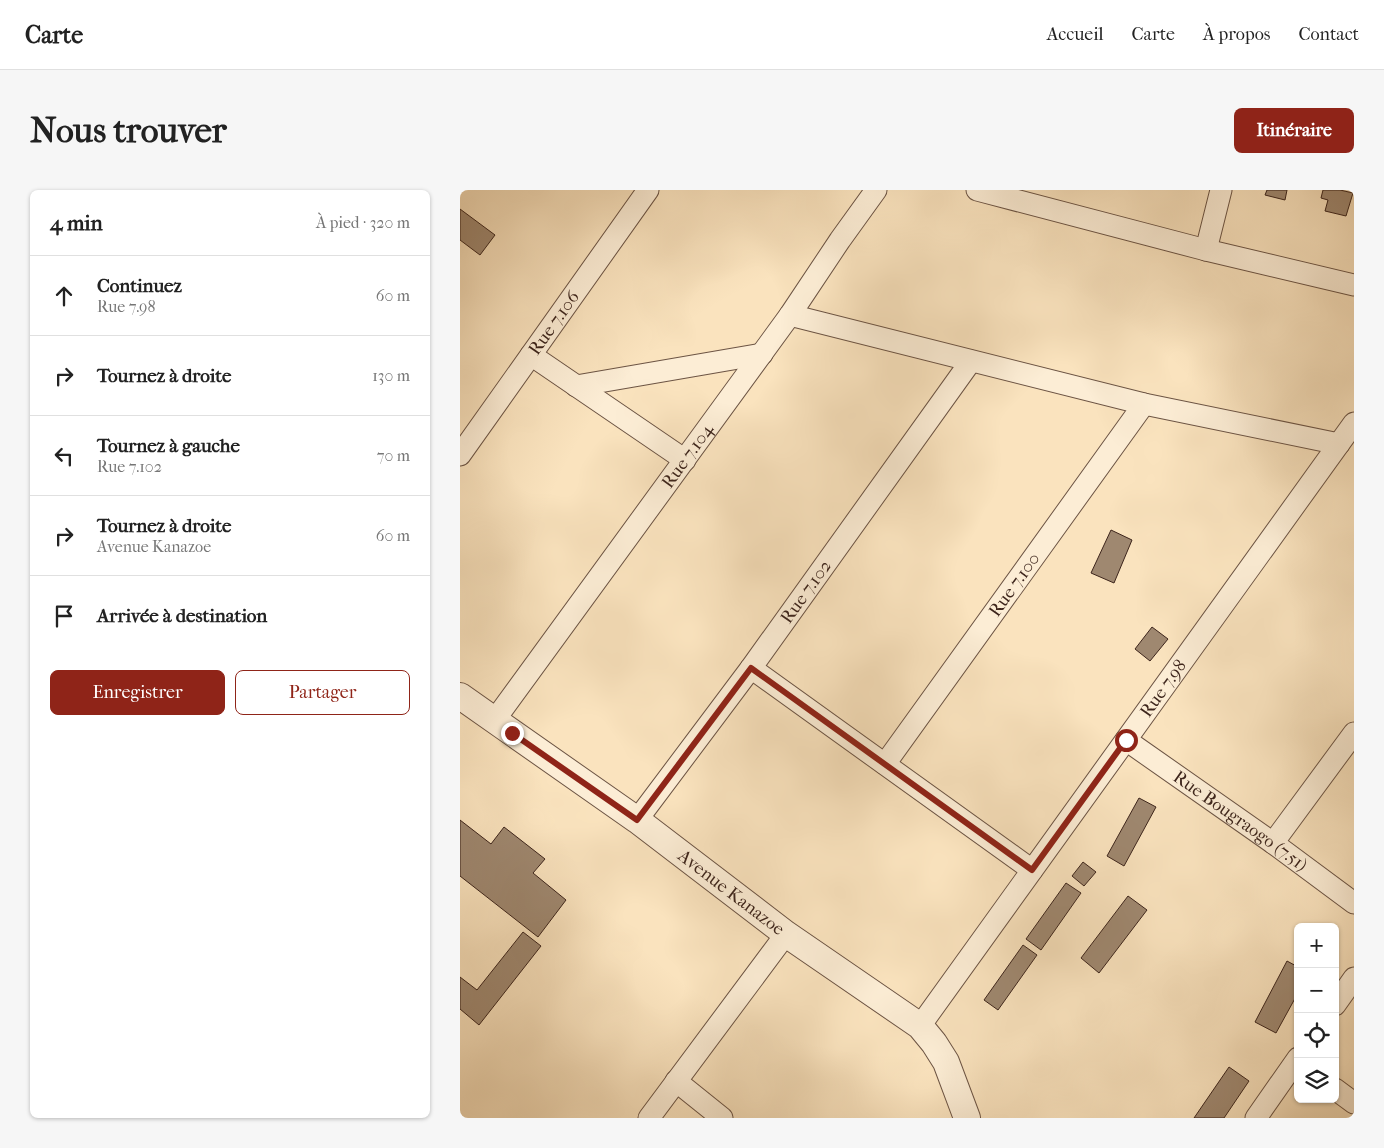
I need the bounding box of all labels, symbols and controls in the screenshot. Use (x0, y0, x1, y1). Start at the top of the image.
text: Carte (25, 21, 83, 49)
text: Accueil (1047, 24, 1104, 45)
text: Carte (1132, 24, 1175, 45)
text: À propos (1203, 24, 1270, 45)
text: Contact (1298, 24, 1359, 45)
button: Itinéraire (1234, 108, 1354, 153)
text: Nous trouver (30, 110, 227, 151)
text: 4 min (50, 211, 103, 235)
text: À pied · 320 m (316, 213, 410, 232)
text: Continuez (97, 275, 182, 297)
icon: ahead (50, 282, 78, 310)
text: 60 m (376, 286, 410, 305)
street label: Rue 7.106 (524, 287, 584, 359)
text: Rue 7.98 (97, 297, 155, 316)
icon: right (50, 362, 78, 390)
text: Tournez à droite (97, 365, 231, 387)
text: 130 m (372, 366, 410, 385)
street label: Rue 7.104 (657, 419, 718, 492)
text: Tournez à gauche (97, 435, 240, 457)
icon: left (50, 442, 78, 470)
text: 70 m (377, 446, 410, 465)
text: Rue 7.102 (97, 457, 162, 476)
text: Tournez à droite (97, 515, 231, 537)
icon: right (50, 522, 78, 550)
text: 60 m (376, 526, 410, 545)
text: Avenue Kanazoe (97, 537, 211, 556)
street label: Rue 7.100 (984, 549, 1044, 621)
street label: Rue 7.102 (776, 556, 836, 627)
icon: arrive (50, 602, 78, 630)
text: Arrivée à destination (97, 605, 267, 627)
street label: Rue 7.98 (1135, 656, 1191, 721)
button: Enregistrer (50, 670, 225, 715)
button: Partager (235, 670, 410, 715)
route end (501, 722, 524, 745)
route start (1115, 729, 1138, 752)
street label: Rue Bougraogo (7.51) (1169, 766, 1312, 875)
street label: Avenue Kanazoe (673, 844, 789, 940)
map controls (1294, 923, 1339, 1103)
button: + (1294, 923, 1339, 968)
button: − (1294, 968, 1339, 1013)
button: locate (1294, 1013, 1339, 1058)
button: layers (1294, 1058, 1339, 1103)

